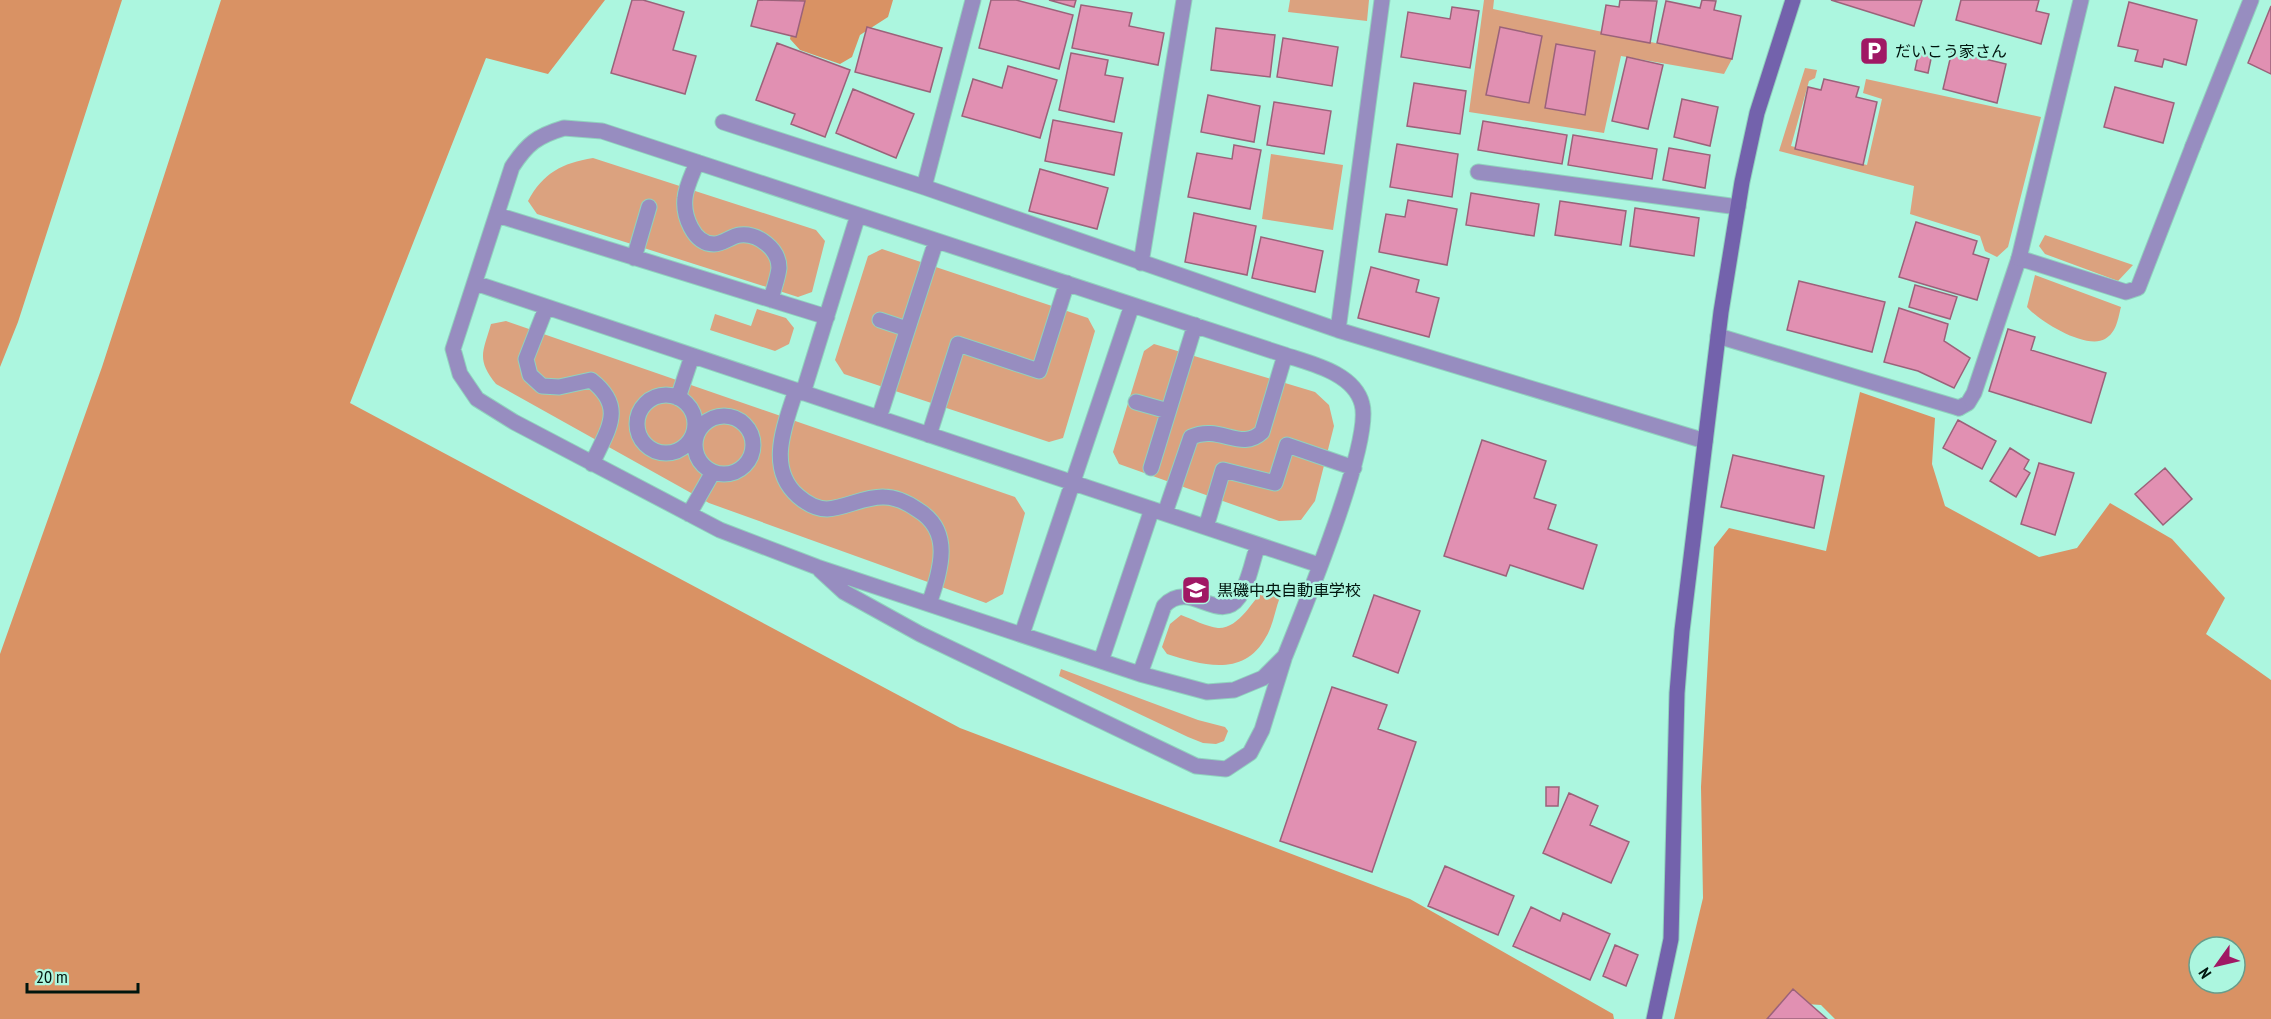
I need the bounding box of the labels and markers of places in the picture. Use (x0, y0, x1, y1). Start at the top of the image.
parking icon: だいこう家さん (1858, 35, 1890, 67)
place label: だいこう家さん (1895, 41, 2007, 61)
school or university icon: 黒磯中央自動車学校 (1180, 574, 1212, 606)
place label: 黒磯中央自動車学校 (1217, 580, 1361, 600)

